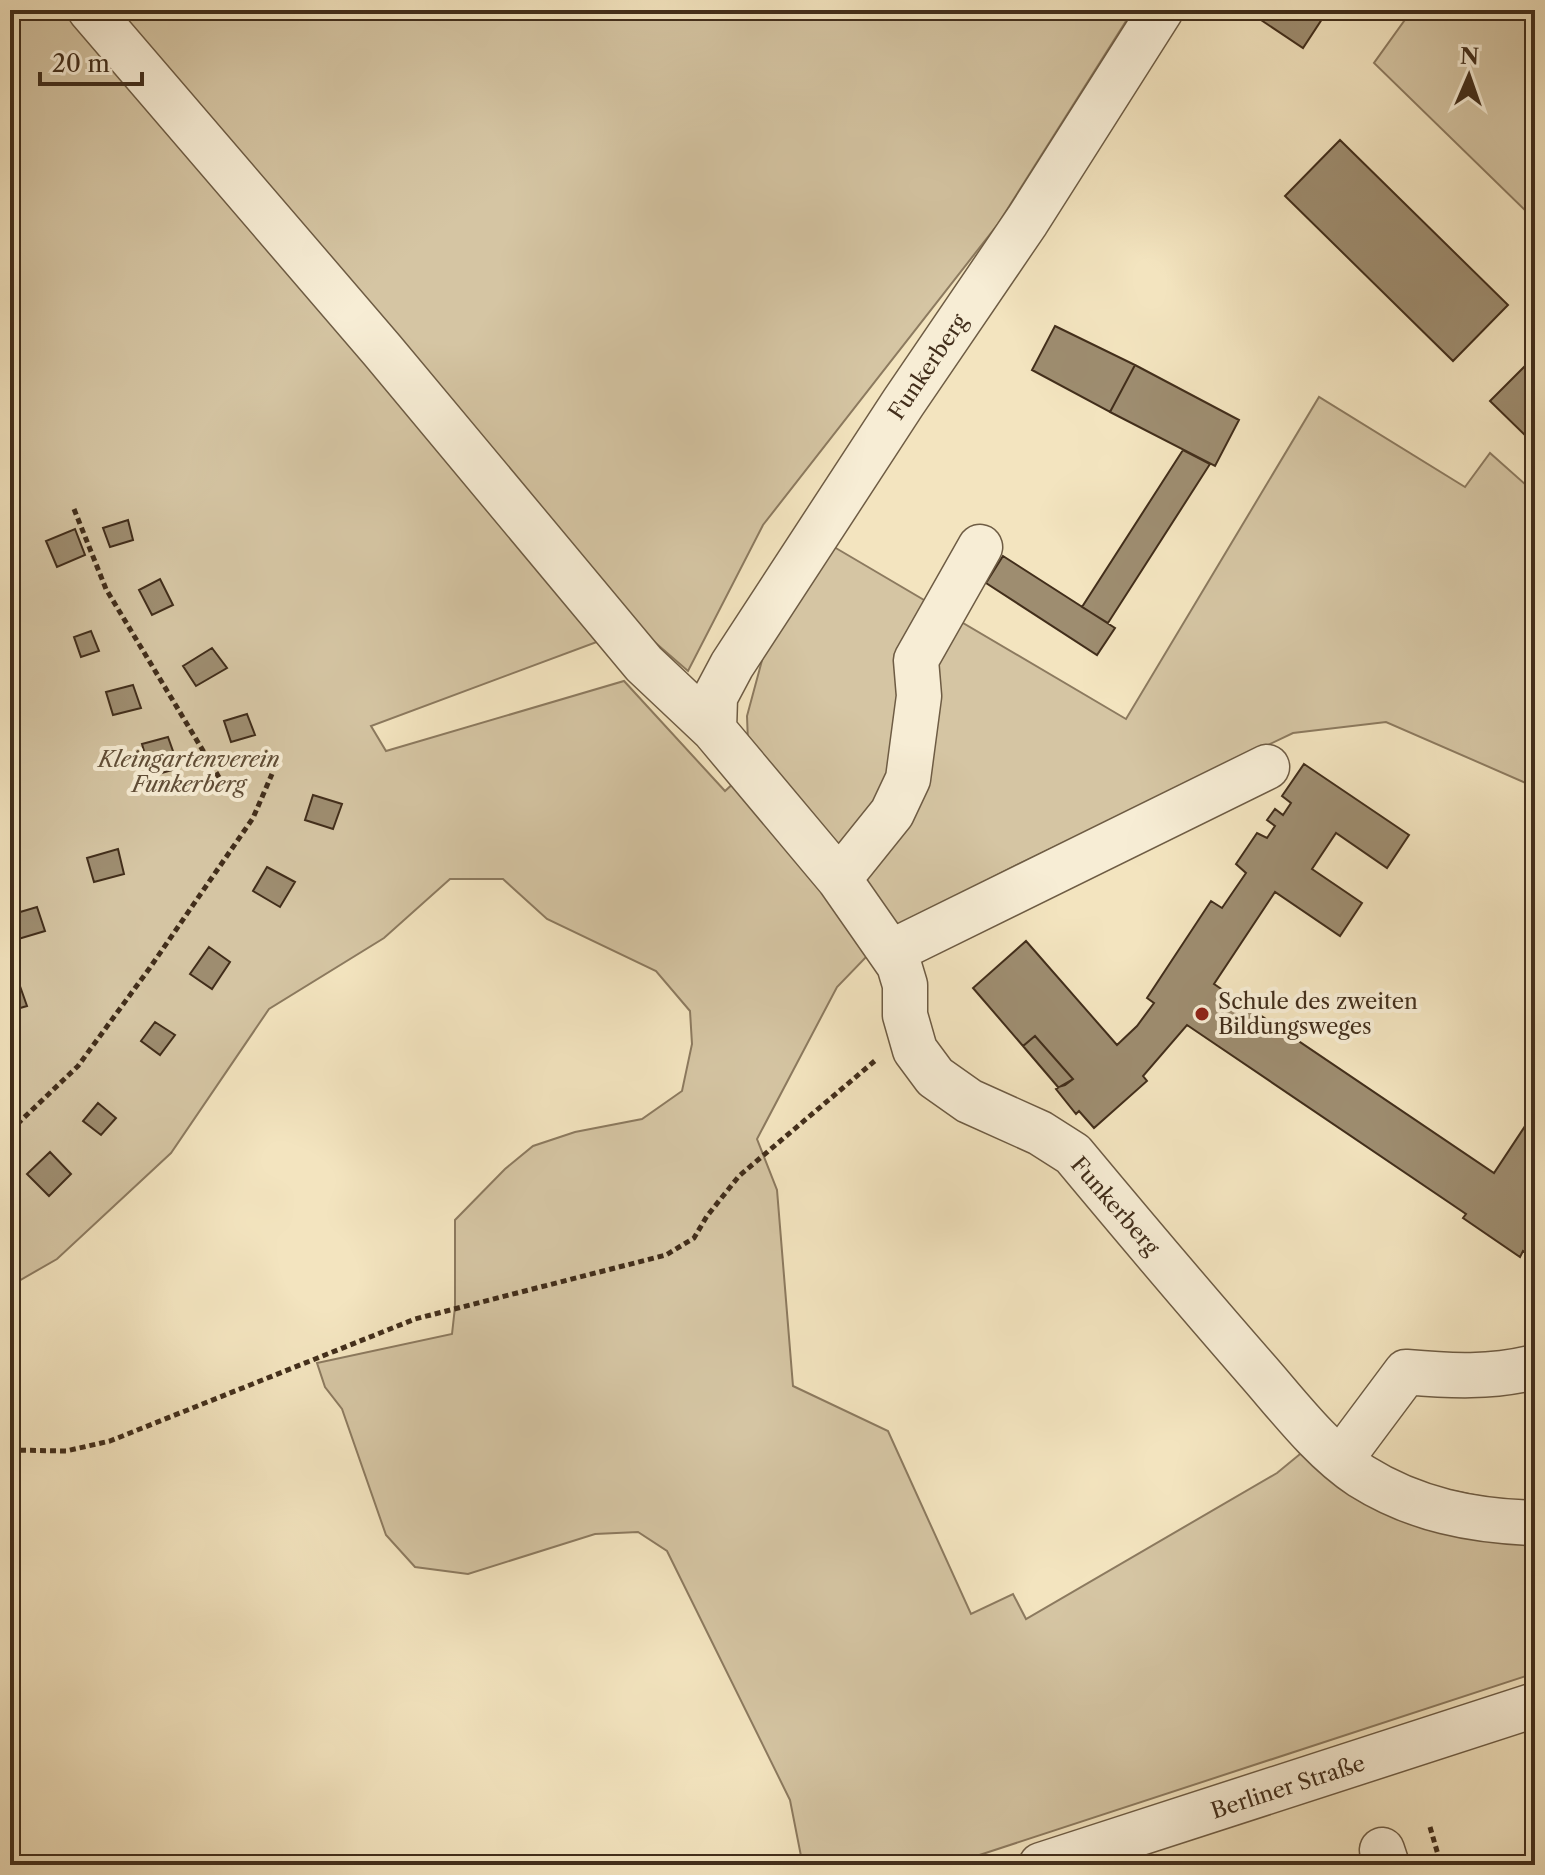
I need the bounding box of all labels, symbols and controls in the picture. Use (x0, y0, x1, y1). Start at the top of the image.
scale bar (40, 36, 142, 86)
north arrow (1429, 36, 1509, 116)
text: N (1460, 43, 1480, 70)
text: 20 m (52, 49, 110, 78)
street label: Funkerberg (883, 309, 973, 425)
park label: Kleingartenverein Funkerberg (96, 746, 280, 798)
place label: Schule des zweiten Bildungsweges (1218, 988, 1418, 1040)
marker: Schule des zweiten Bildungsweges (1193, 1005, 1211, 1023)
street label: Funkerberg (1065, 1151, 1165, 1261)
street label: Berliner Straße (1208, 1749, 1368, 1825)

